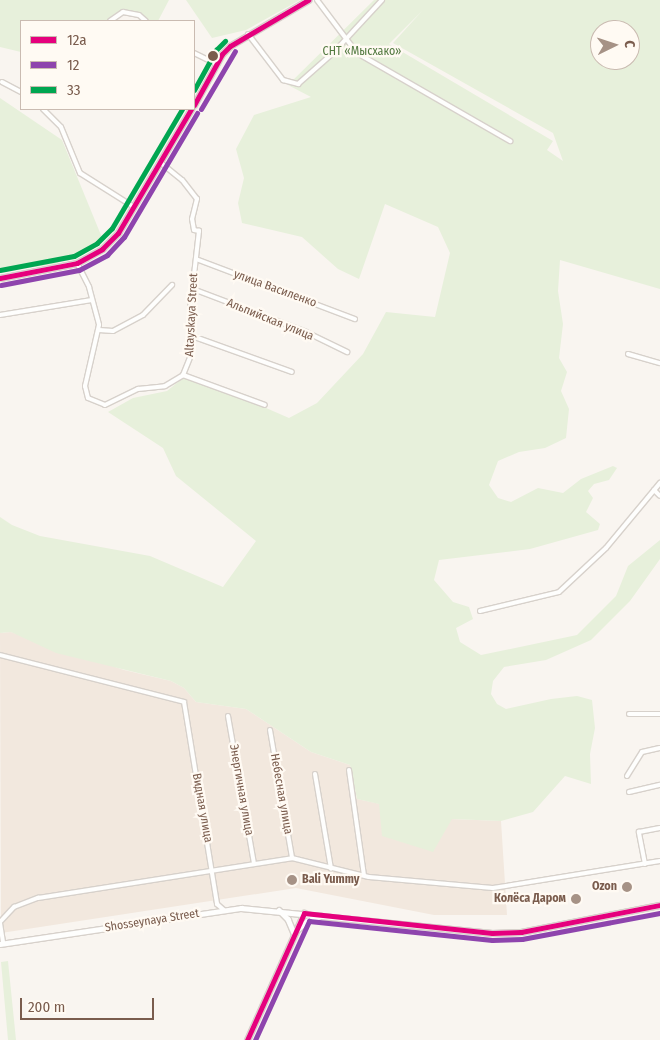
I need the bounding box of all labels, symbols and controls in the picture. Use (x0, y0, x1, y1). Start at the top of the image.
legend (20, 20, 195, 110)
north arrow (590, 20, 640, 70)
text: 12а (67, 31, 87, 49)
text: С (621, 40, 638, 48)
park label: СНТ «Мысхако» (323, 45, 401, 59)
unlabelled marker (208, 51, 218, 61)
text: 12 (67, 56, 79, 74)
text: 33 (67, 81, 81, 99)
street label: улица Василенко (232, 267, 318, 311)
street label: Altayskaya Street (183, 273, 201, 357)
street label: Альпийская улица (224, 296, 316, 344)
street label: Энергичная улица (226, 743, 256, 837)
street label: Небесная улица (267, 753, 295, 835)
street label: Видная улица (189, 772, 215, 844)
place label: Bali Yummy (302, 873, 359, 887)
marker: Bali Yummy (286, 874, 298, 886)
place label: Ozon (592, 880, 617, 894)
marker: Ozon (621, 881, 633, 893)
place label: Колёса Даром (494, 892, 566, 906)
marker: Колёса Даром (570, 893, 582, 905)
street label: Shosseynaya Street (104, 906, 200, 936)
scale bar (22, 988, 156, 1020)
text: 200 m (28, 998, 65, 1016)

